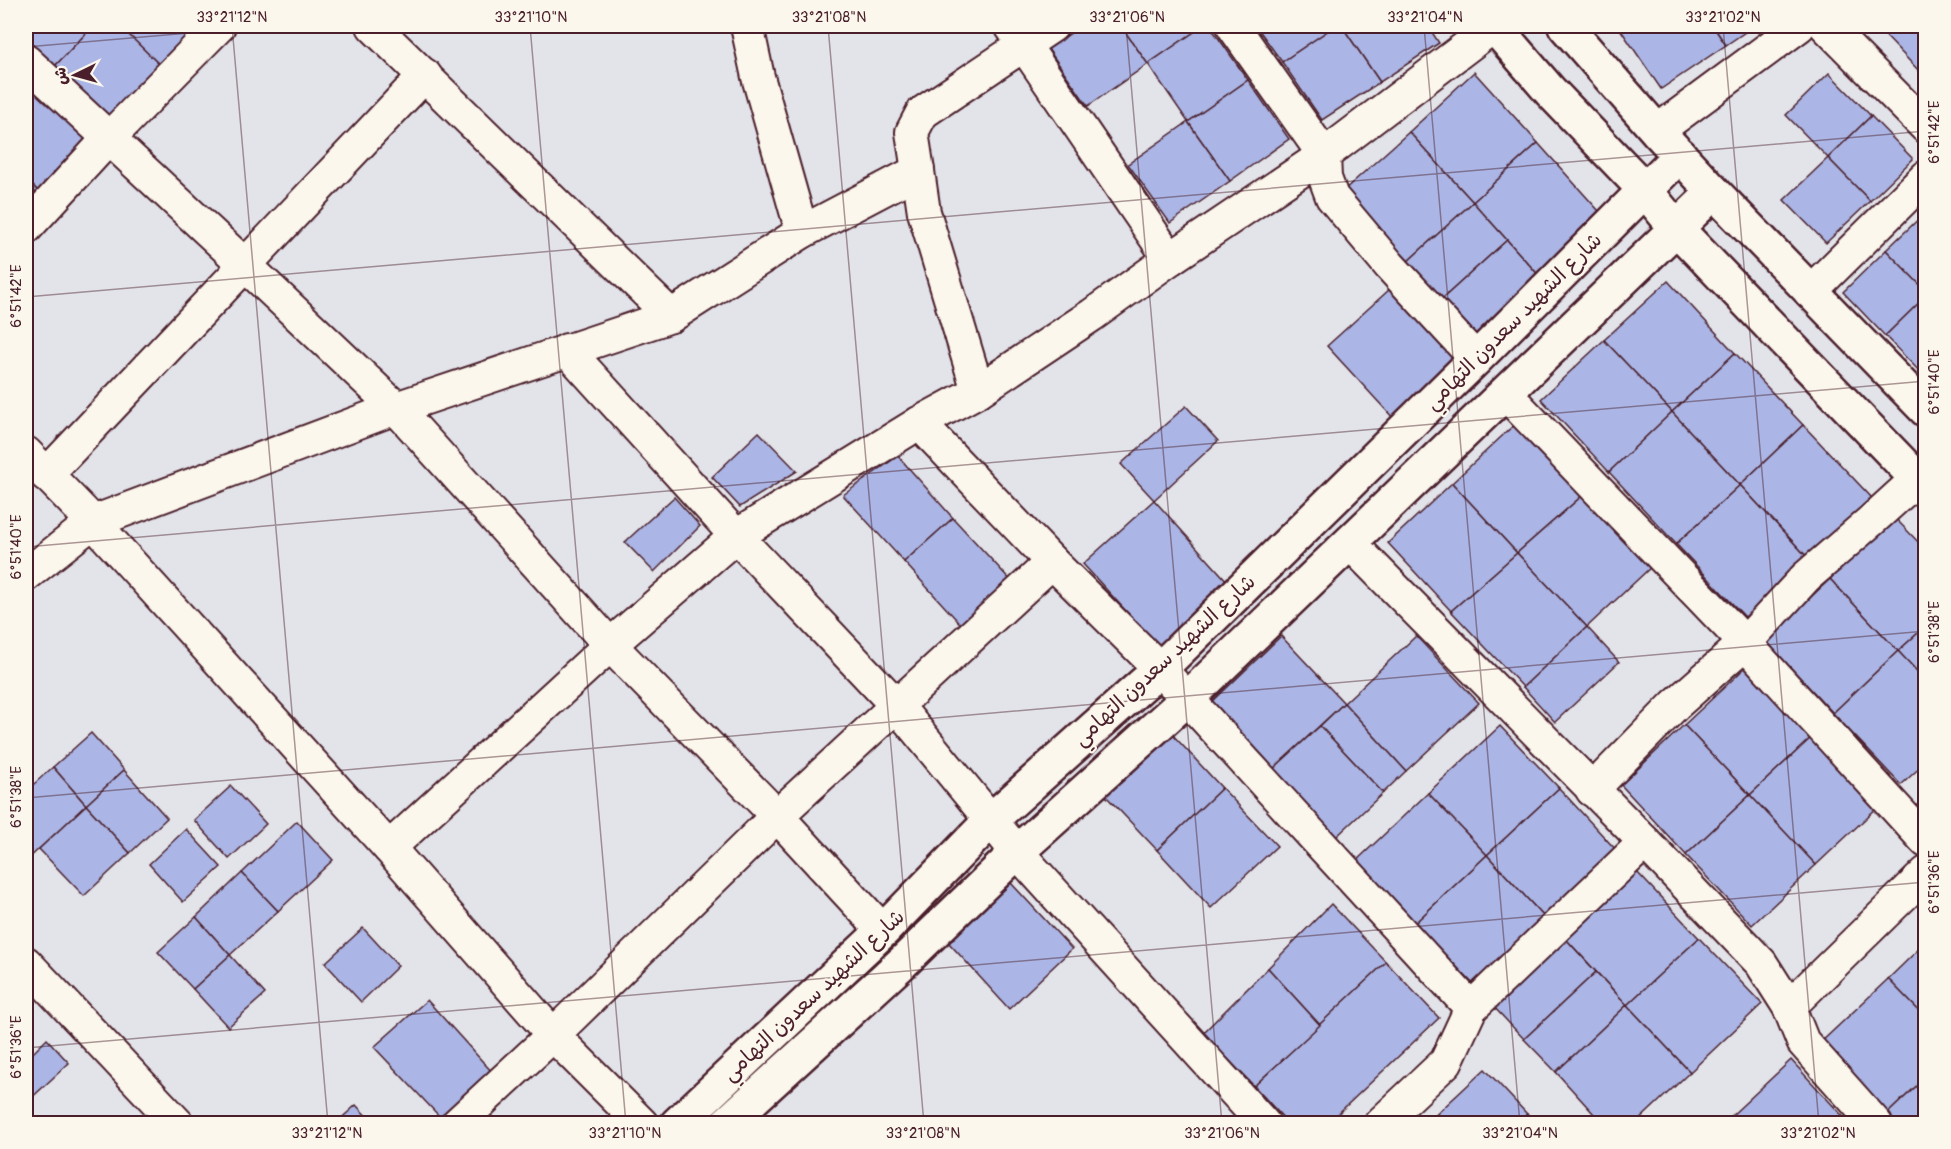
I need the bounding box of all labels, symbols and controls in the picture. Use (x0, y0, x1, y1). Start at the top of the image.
text: 33°21'12"N (196, 8, 268, 27)
text: 33°21'10"N (495, 8, 567, 27)
text: 33°21'08"N (792, 8, 866, 27)
text: 33°21'06"N (1089, 8, 1165, 27)
text: 33°21'04"N (1387, 8, 1463, 27)
text: 33°21'02"N (1685, 8, 1761, 27)
north arrow (45, 45, 105, 105)
text: ش (50, 67, 72, 86)
text: 6°51'42"E (1925, 100, 1944, 164)
street label: شارع الشهيد سعدون التهامي (1419, 227, 1611, 419)
text: 6°51'42"E (7, 264, 26, 328)
text: 6°51'40"E (1925, 349, 1944, 415)
text: 6°51'40"E (7, 514, 26, 580)
street label: شارع الشهيد سعدون التهامي (1067, 569, 1265, 756)
text: 6°51'38"E (1925, 601, 1944, 663)
text: 6°51'38"E (7, 766, 26, 828)
text: 6°51'36"E (1925, 850, 1944, 914)
street label: شارع الشهيد سعدون التهامي (716, 904, 914, 1091)
text: 6°51'36"E (7, 1015, 26, 1079)
text: 33°21'12"N (291, 1124, 363, 1143)
text: 33°21'10"N (589, 1124, 661, 1143)
text: 33°21'08"N (886, 1124, 960, 1143)
text: 33°21'06"N (1184, 1124, 1260, 1143)
text: 33°21'04"N (1482, 1124, 1558, 1143)
text: 33°21'02"N (1780, 1124, 1856, 1143)

